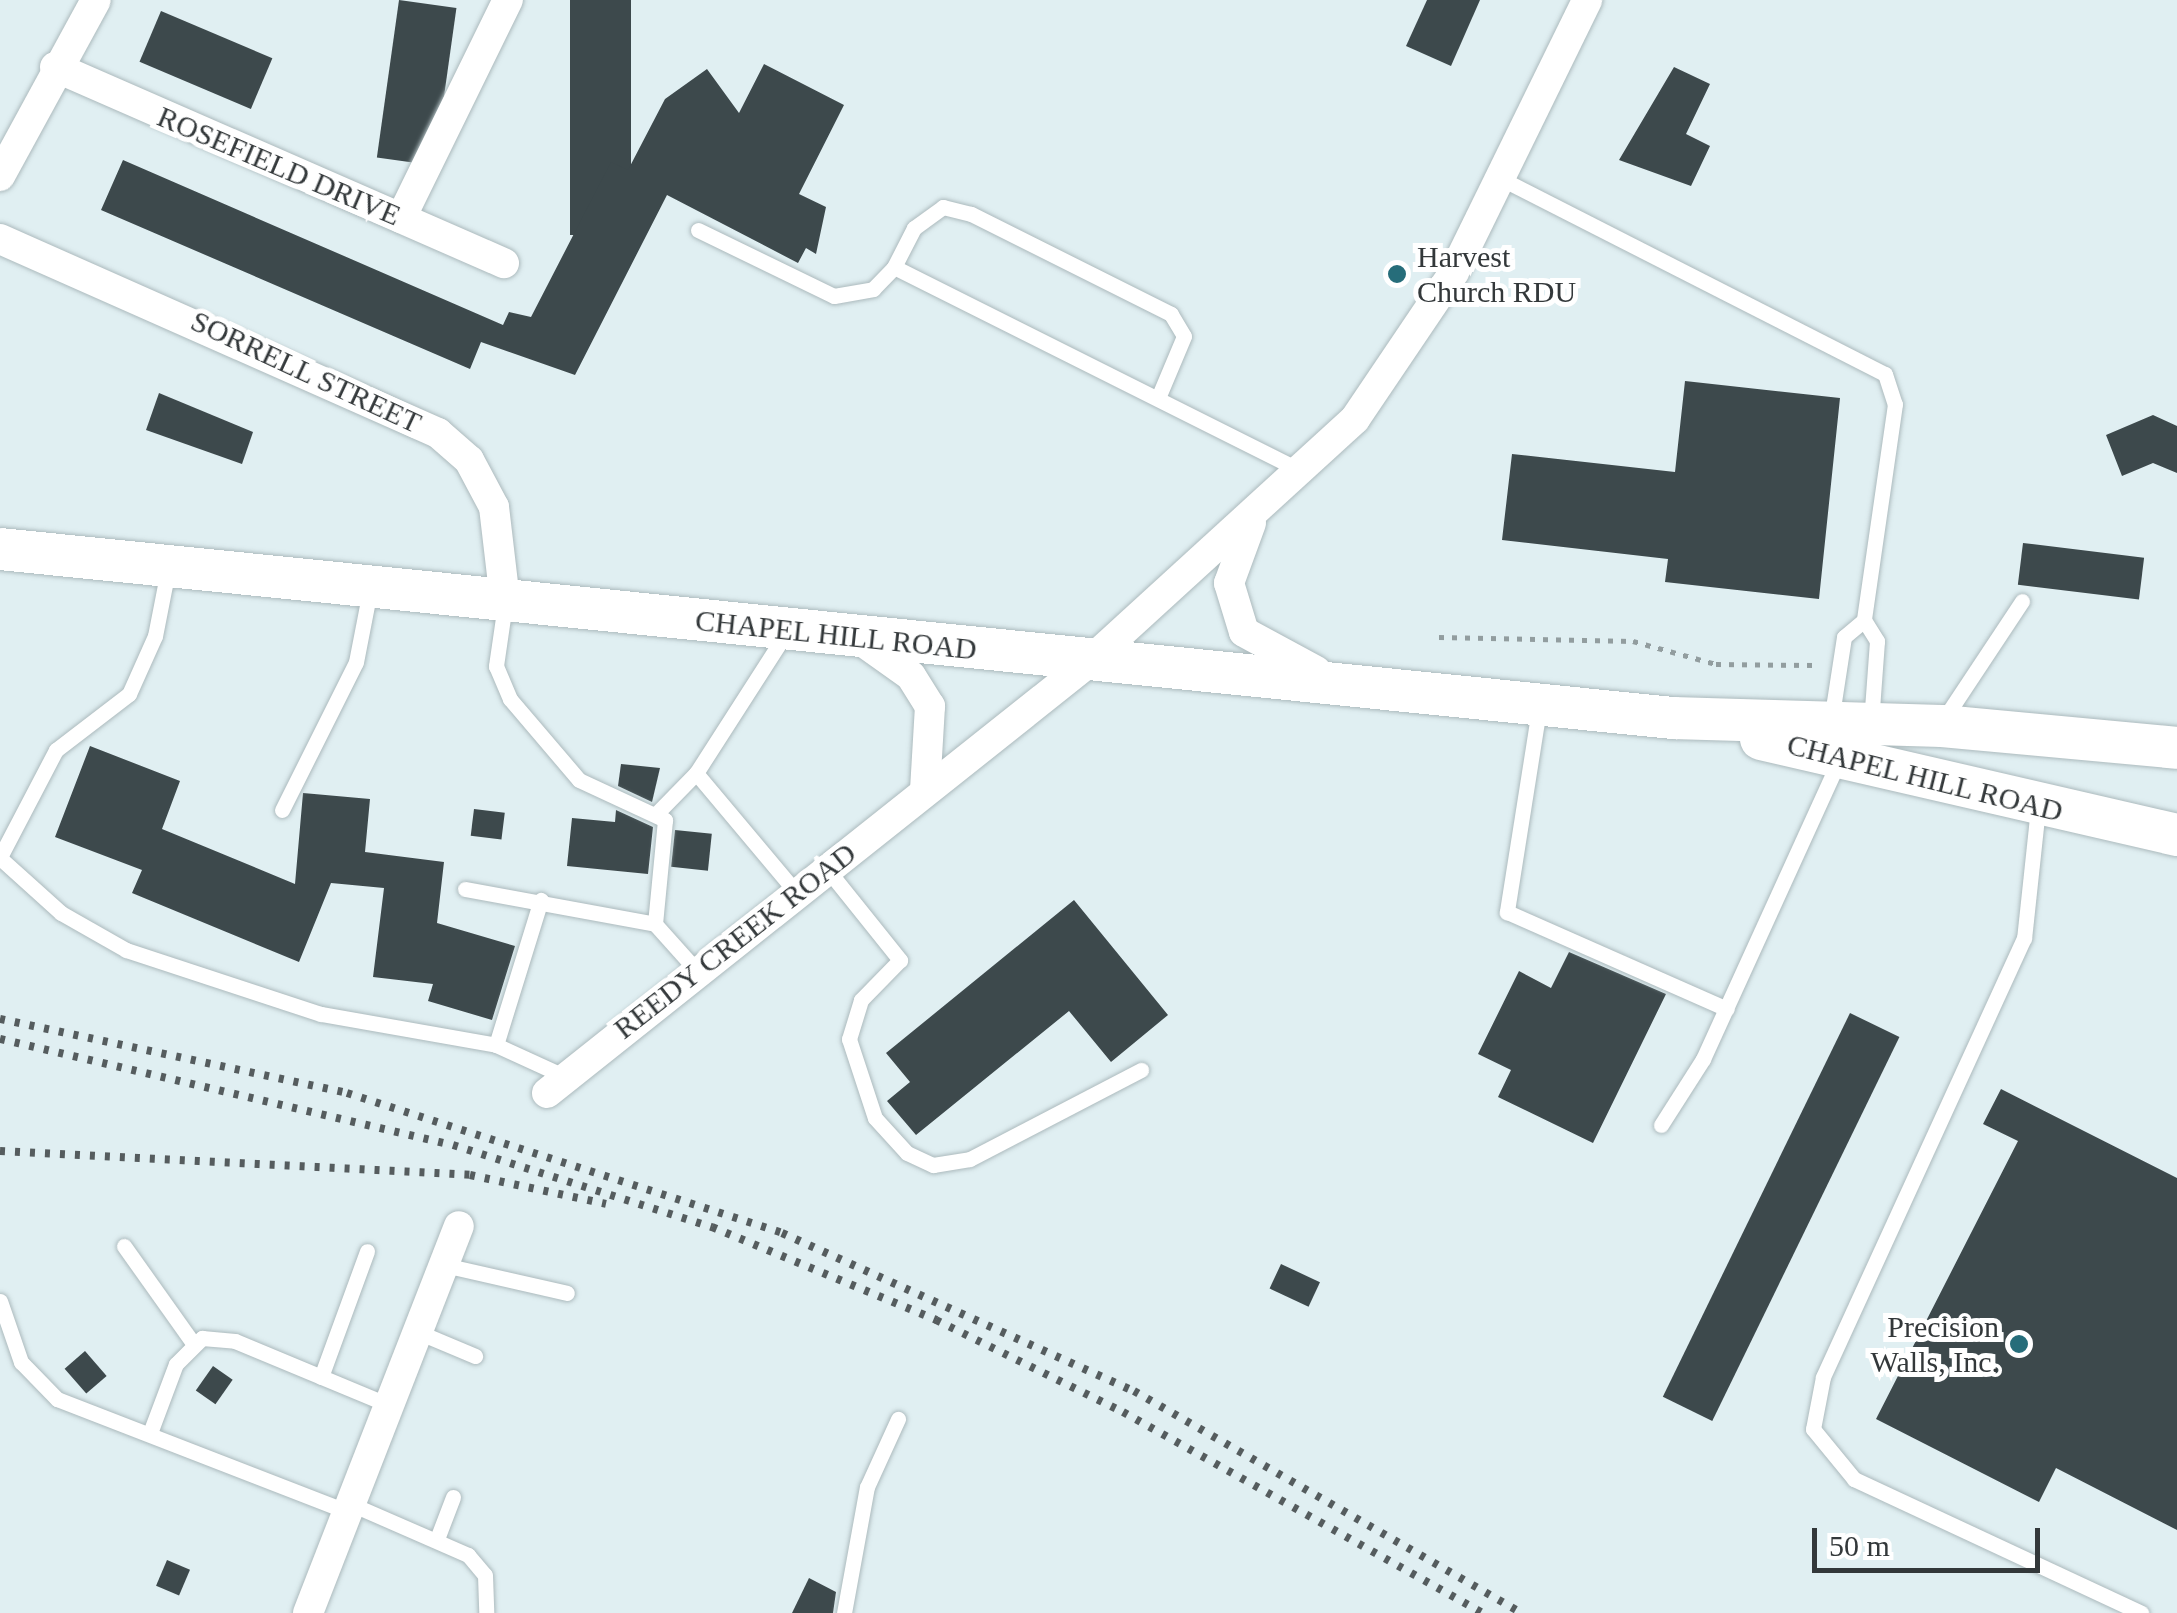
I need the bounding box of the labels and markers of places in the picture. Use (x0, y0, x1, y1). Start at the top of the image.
place label: Harvest Church RDU (1417, 239, 1576, 310)
marker: Harvest Church RDU (1386, 263, 1408, 285)
place label: Precision Walls, Inc. (1871, 1309, 1999, 1380)
marker: Precision Walls, Inc. (2008, 1333, 2030, 1355)

